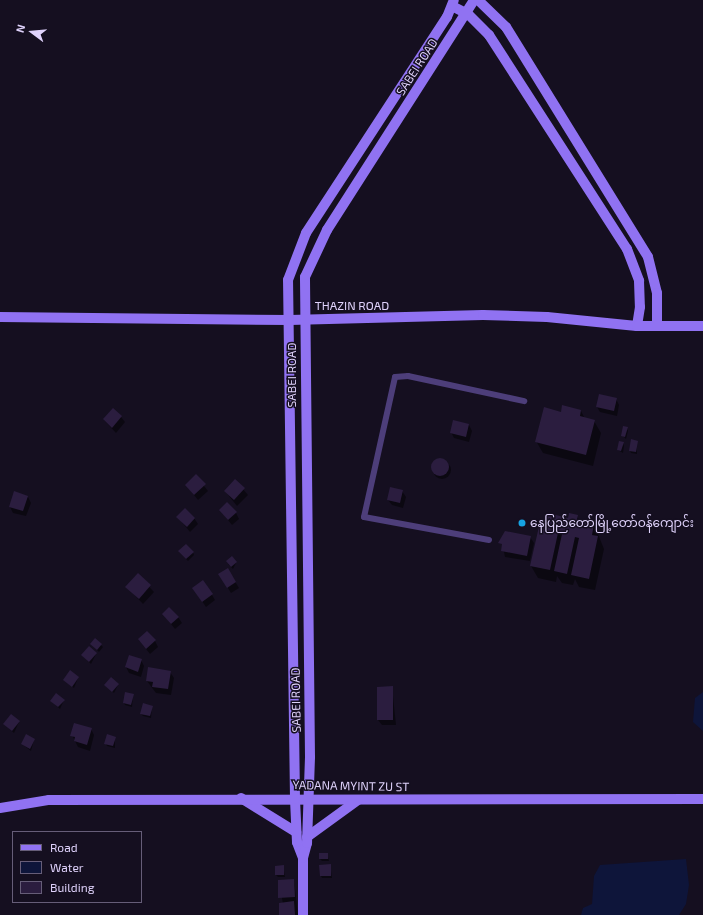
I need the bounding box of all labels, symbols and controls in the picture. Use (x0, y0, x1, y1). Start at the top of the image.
north arrow (12, 12, 52, 52)
text: N (13, 23, 27, 34)
street label: SABEI ROAD (393, 36, 441, 98)
street label: THAZIN ROAD (315, 299, 389, 313)
street label: SABEI ROAD (285, 343, 299, 407)
place label: နေပြည်တော်မြို့တော်ဝန်ကျောင်း (530, 516, 694, 530)
marker: နေပြည်တော်မြို့တော်ဝန်ကျောင်း (517, 518, 527, 528)
street label: SABEI ROAD (288, 667, 304, 733)
street label: YADANA MYINT ZU ST (292, 778, 410, 794)
legend (12, 831, 142, 903)
text: Road (50, 840, 78, 854)
text: Water (50, 860, 84, 874)
text: Building (50, 880, 94, 894)

